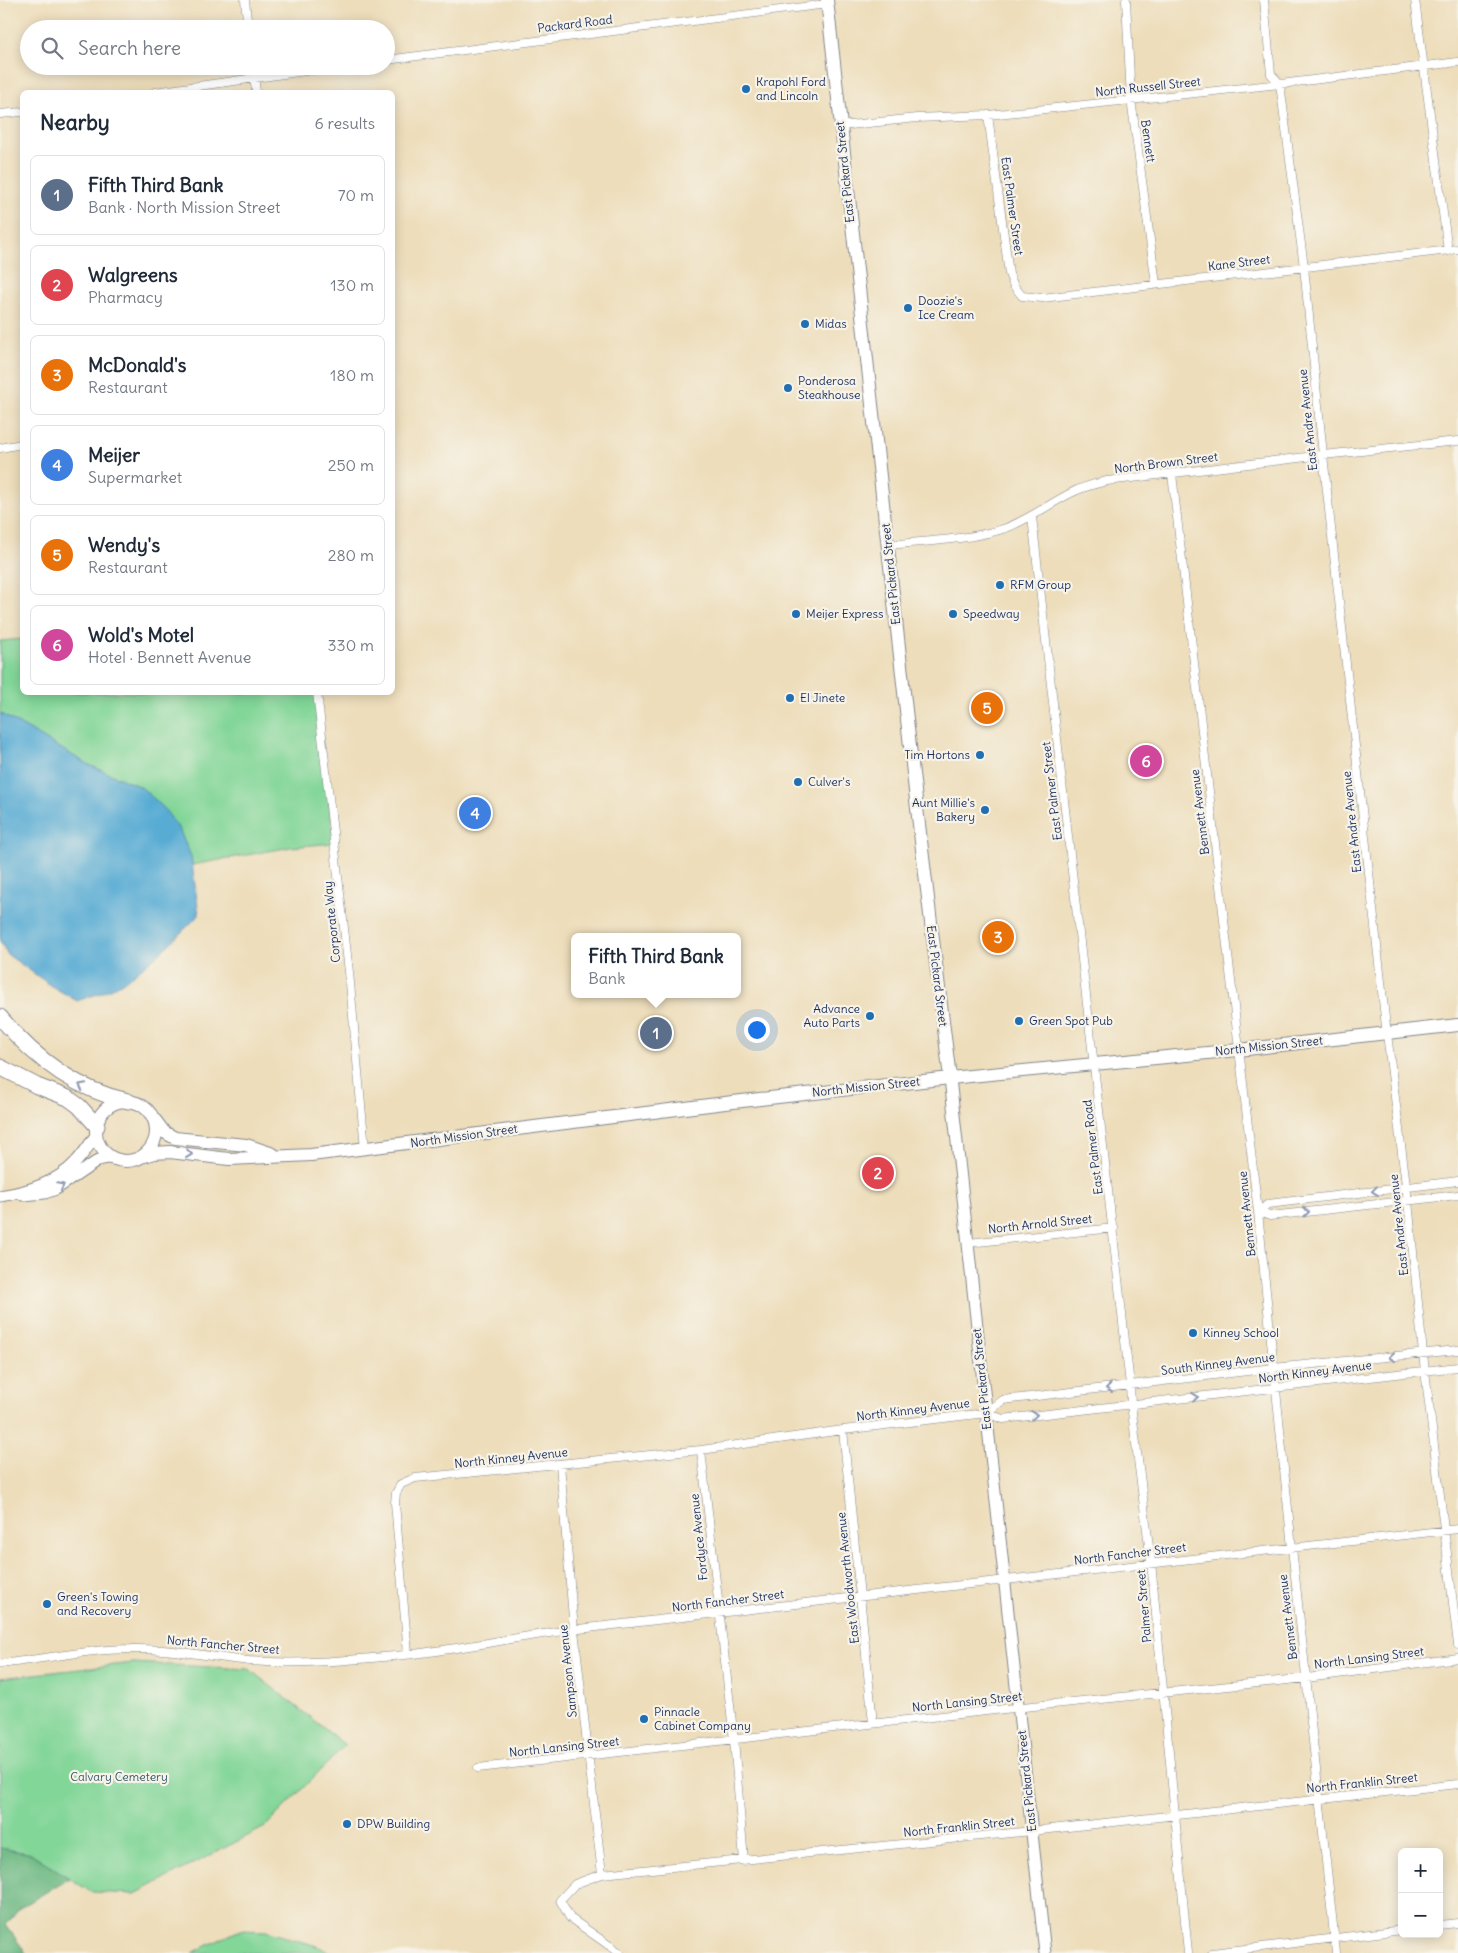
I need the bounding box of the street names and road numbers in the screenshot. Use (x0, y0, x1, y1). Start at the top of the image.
street label: Packard Road (537, 11, 613, 36)
street label: North Russell Street (1095, 74, 1201, 99)
street label: Bennett (1138, 119, 1159, 163)
street label: East Pickard Street (832, 121, 857, 223)
street label: East Palmer Street (998, 156, 1027, 256)
street label: Kane Street (1207, 251, 1271, 274)
street label: East Andre Avenue (1295, 369, 1320, 472)
street label: North Brown Street (1113, 449, 1219, 476)
street label: East Pickard Street (878, 523, 903, 625)
street label: East Palmer Street (1038, 741, 1065, 841)
street label: Bennett Avenue (1187, 769, 1212, 856)
street label: East Andre Avenue (1339, 771, 1364, 874)
street label: Corporate Way (320, 881, 343, 964)
street label: East Pickard Street (924, 925, 951, 1027)
street label: North Mission Street (1214, 1032, 1324, 1059)
street label: North Mission Street (811, 1073, 921, 1100)
street label: East Palmer Road (1079, 1099, 1106, 1195)
street label: North Mission Street (409, 1121, 519, 1150)
street label: Bennett Avenue (1235, 1171, 1258, 1258)
street label: East Andre Avenue (1386, 1174, 1411, 1277)
street label: North Arnold Street (987, 1211, 1093, 1236)
street label: East Pickard Street (969, 1328, 994, 1430)
street label: South Kinney Avenue (1160, 1349, 1276, 1378)
street label: North Kinney Avenue (1257, 1357, 1372, 1386)
street label: North Kinney Avenue (855, 1395, 970, 1424)
street label: North Kinney Avenue (453, 1444, 568, 1471)
street label: Fordyce Avenue (686, 1493, 711, 1581)
street label: East Woodworth Avenue (833, 1512, 862, 1645)
street label: North Fancher Street (1073, 1539, 1187, 1568)
street label: Palmer Street (1133, 1569, 1154, 1643)
street label: Bennett Avenue (1275, 1574, 1300, 1661)
street label: North Fancher Street (671, 1586, 785, 1615)
street label: Sampson Avenue (555, 1624, 580, 1718)
street label: North Fancher Street (166, 1632, 280, 1657)
street label: North Lansing Street (1313, 1643, 1425, 1672)
street label: North Lansing Street (911, 1688, 1023, 1715)
street label: East Pickard Street (1014, 1730, 1039, 1832)
street label: North Lansing Street (508, 1733, 620, 1760)
street label: North Franklin Street (1306, 1769, 1418, 1796)
street label: North Franklin Street (903, 1813, 1015, 1840)

